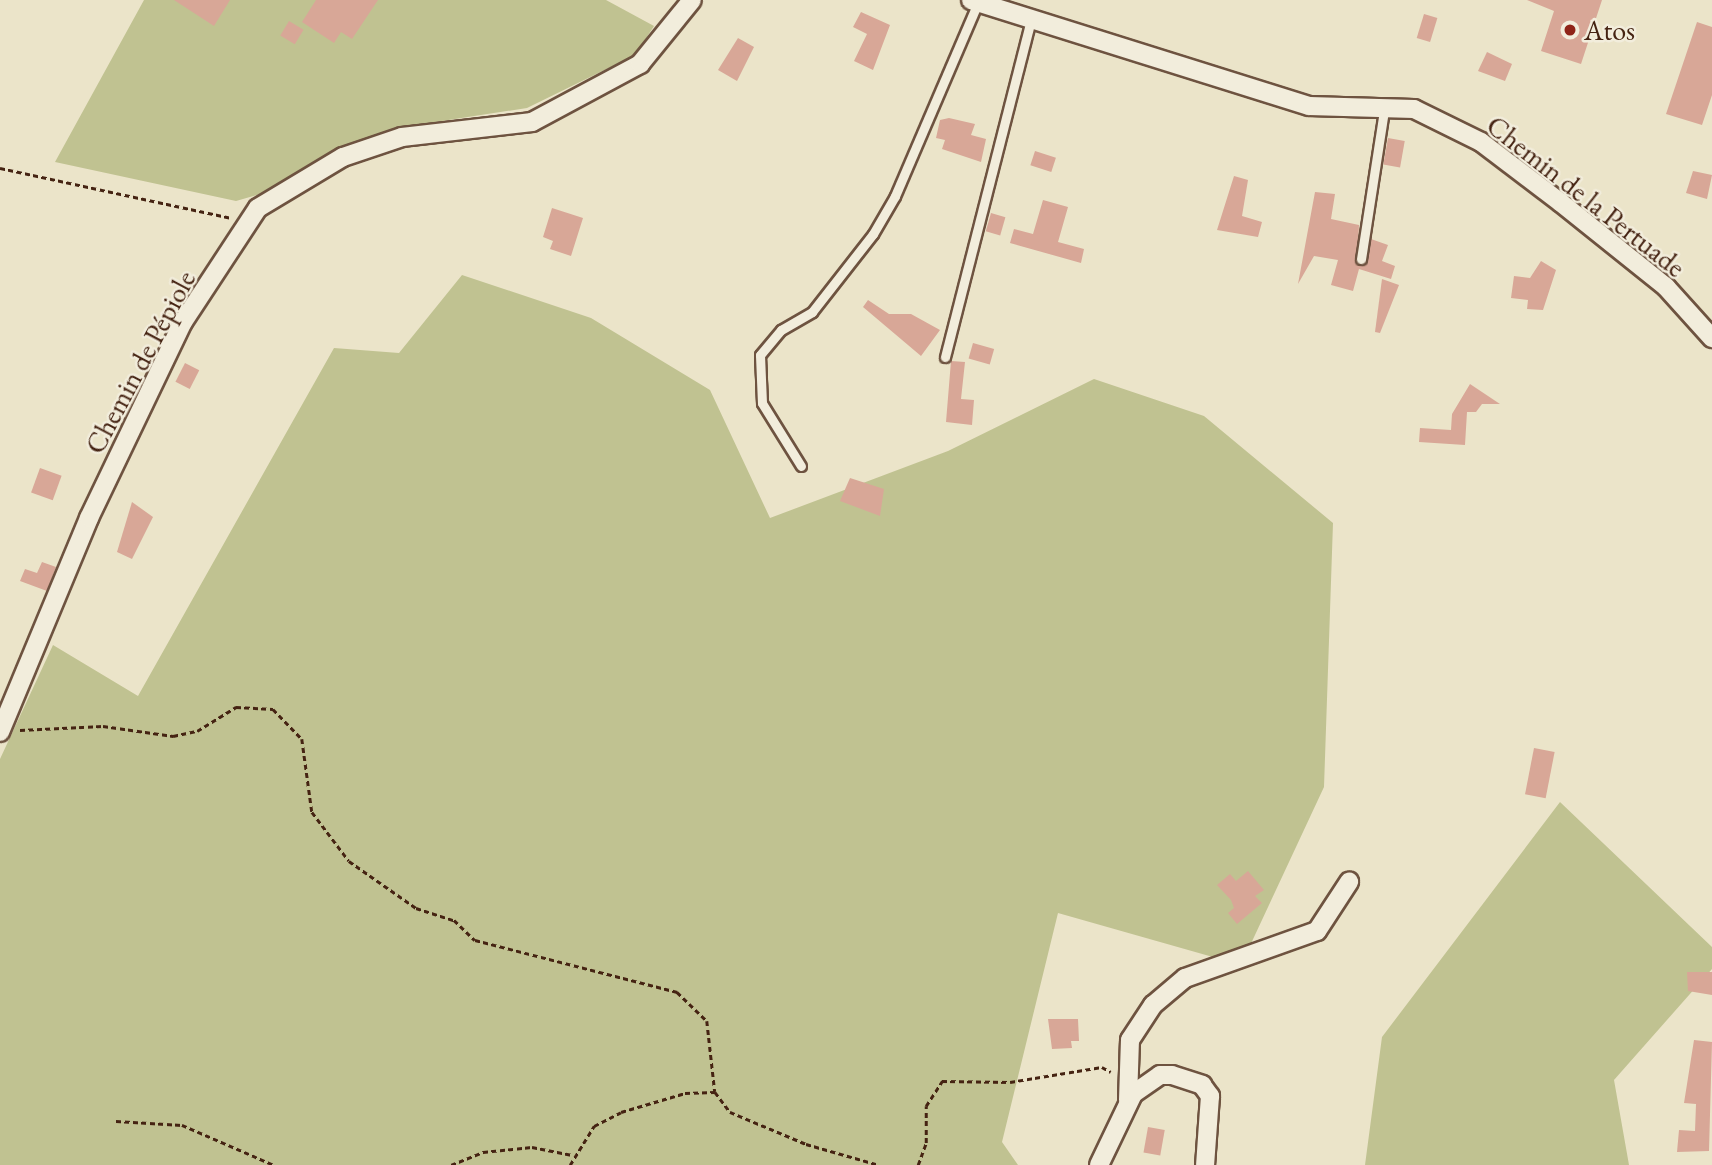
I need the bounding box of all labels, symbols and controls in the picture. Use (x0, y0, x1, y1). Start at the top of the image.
place label: Atos (1584, 13, 1635, 47)
marker: Atos (1562, 22, 1578, 38)
street label: Chemin de la Pertuade (1480, 108, 1692, 284)
street label: Chemin de Pépiole (78, 265, 202, 459)

